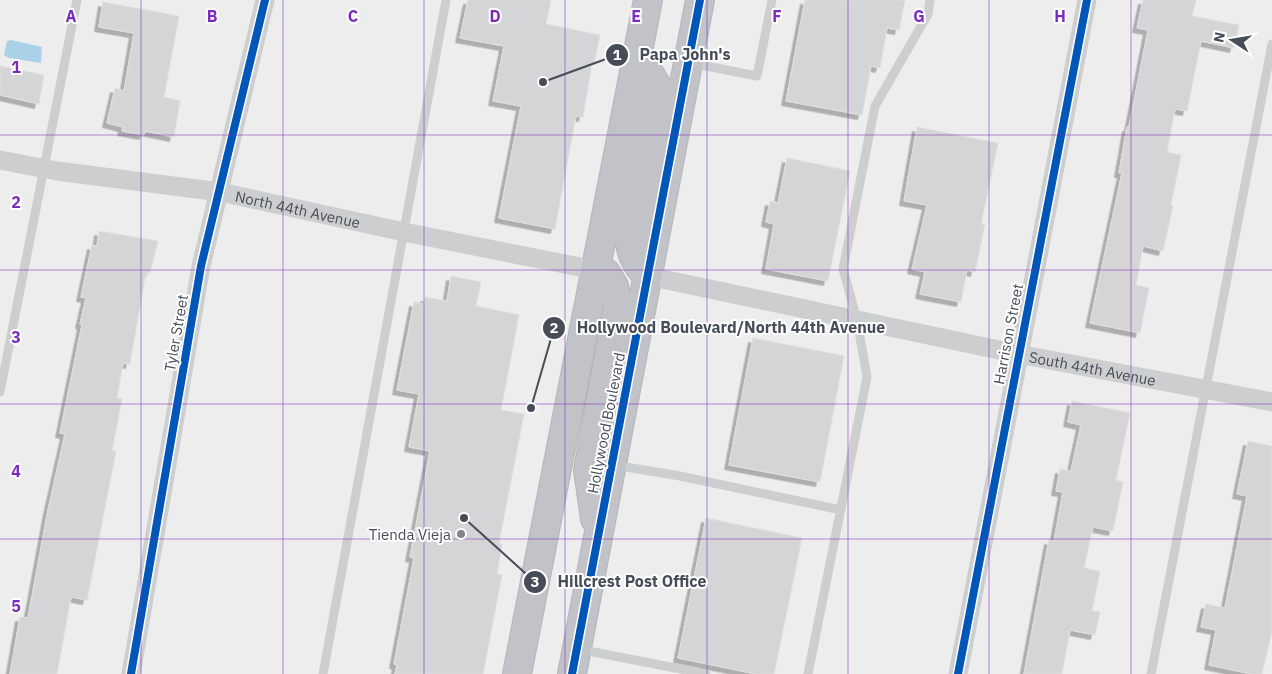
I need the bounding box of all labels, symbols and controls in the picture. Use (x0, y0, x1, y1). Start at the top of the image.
text: A (66, 6, 77, 26)
text: B (207, 6, 218, 26)
text: C (348, 6, 358, 26)
text: D (489, 6, 501, 26)
text: E (631, 6, 641, 26)
text: F (772, 6, 782, 26)
text: G (913, 6, 925, 26)
text: H (1054, 6, 1066, 26)
north arrow (1207, 15, 1257, 65)
text: N (1209, 30, 1229, 44)
callout: Papa John's (604, 39, 740, 70)
text: Papa John's (639, 44, 731, 64)
text: 1 (612, 45, 622, 64)
text: 1 (11, 57, 21, 77)
street label: North 44th Avenue (233, 186, 362, 232)
text: 2 (11, 192, 21, 212)
street label: Harrison Street (989, 282, 1027, 386)
street label: Tyler Street (160, 293, 192, 373)
callout: Hollywood Boulevard/North 44th Avenue (542, 312, 896, 343)
text: Hollywood Boulevard/North 44th Avenue (577, 317, 885, 337)
text: 2 (549, 318, 559, 337)
text: 3 (11, 327, 21, 347)
street label: South 44th Avenue (1028, 347, 1157, 389)
street label: Hollywood Boulevard (583, 351, 629, 495)
text: 4 (11, 461, 21, 481)
place label: Tienda Vieja (369, 525, 451, 544)
marker: Tienda Vieja (455, 528, 467, 540)
callout: Hillcrest Post Office (522, 566, 716, 597)
text: Hillcrest Post Office (557, 571, 707, 591)
text: 3 (530, 572, 540, 591)
text: 5 (11, 596, 21, 616)

